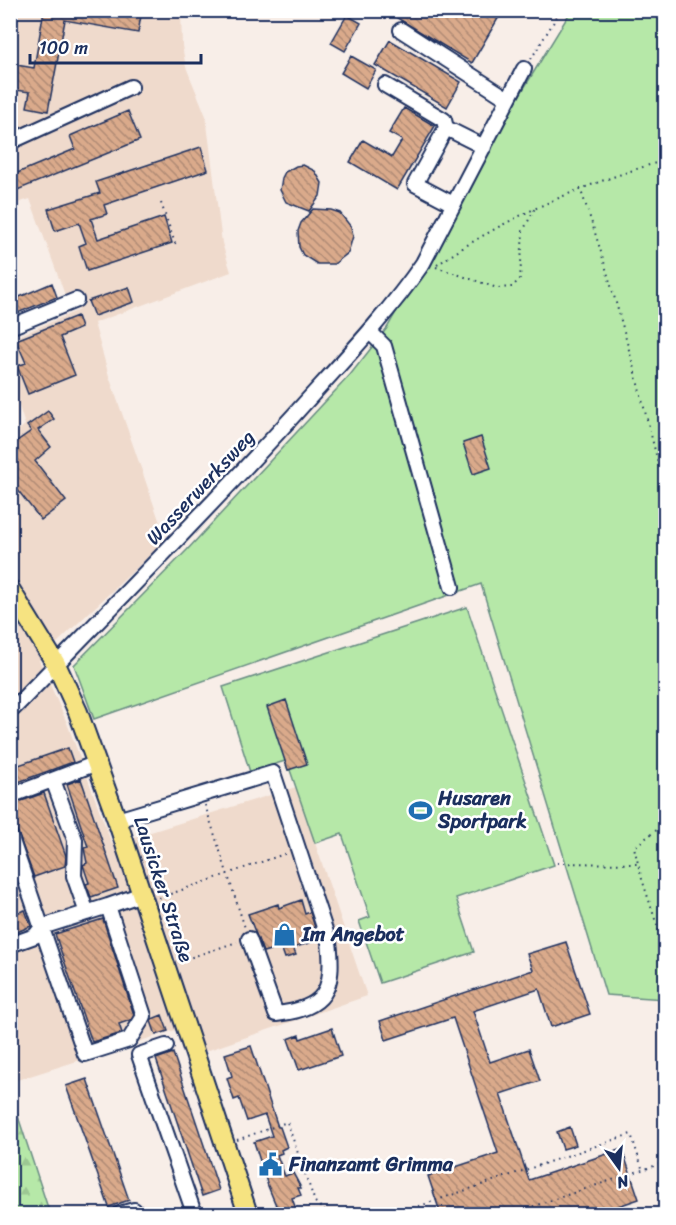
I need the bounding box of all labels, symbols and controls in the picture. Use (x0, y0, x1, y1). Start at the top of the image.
scale bar (30, 27, 201, 65)
text: 100 m (39, 32, 88, 64)
street label: Wasserwerksweg (137, 421, 264, 553)
place label: Husaren Sportpark (437, 781, 527, 839)
sports icon: Husaren Sportpark (407, 797, 433, 823)
street label: Lausicker Straße (123, 811, 204, 967)
place label: Im Angebot (301, 917, 405, 952)
shop icon: Im Angebot (271, 921, 297, 947)
north arrow (589, 1138, 649, 1198)
place label: Finanzamt Grimma (288, 1147, 454, 1182)
public building icon: Finanzamt Grimma (258, 1151, 284, 1177)
text: N (613, 1166, 633, 1198)

